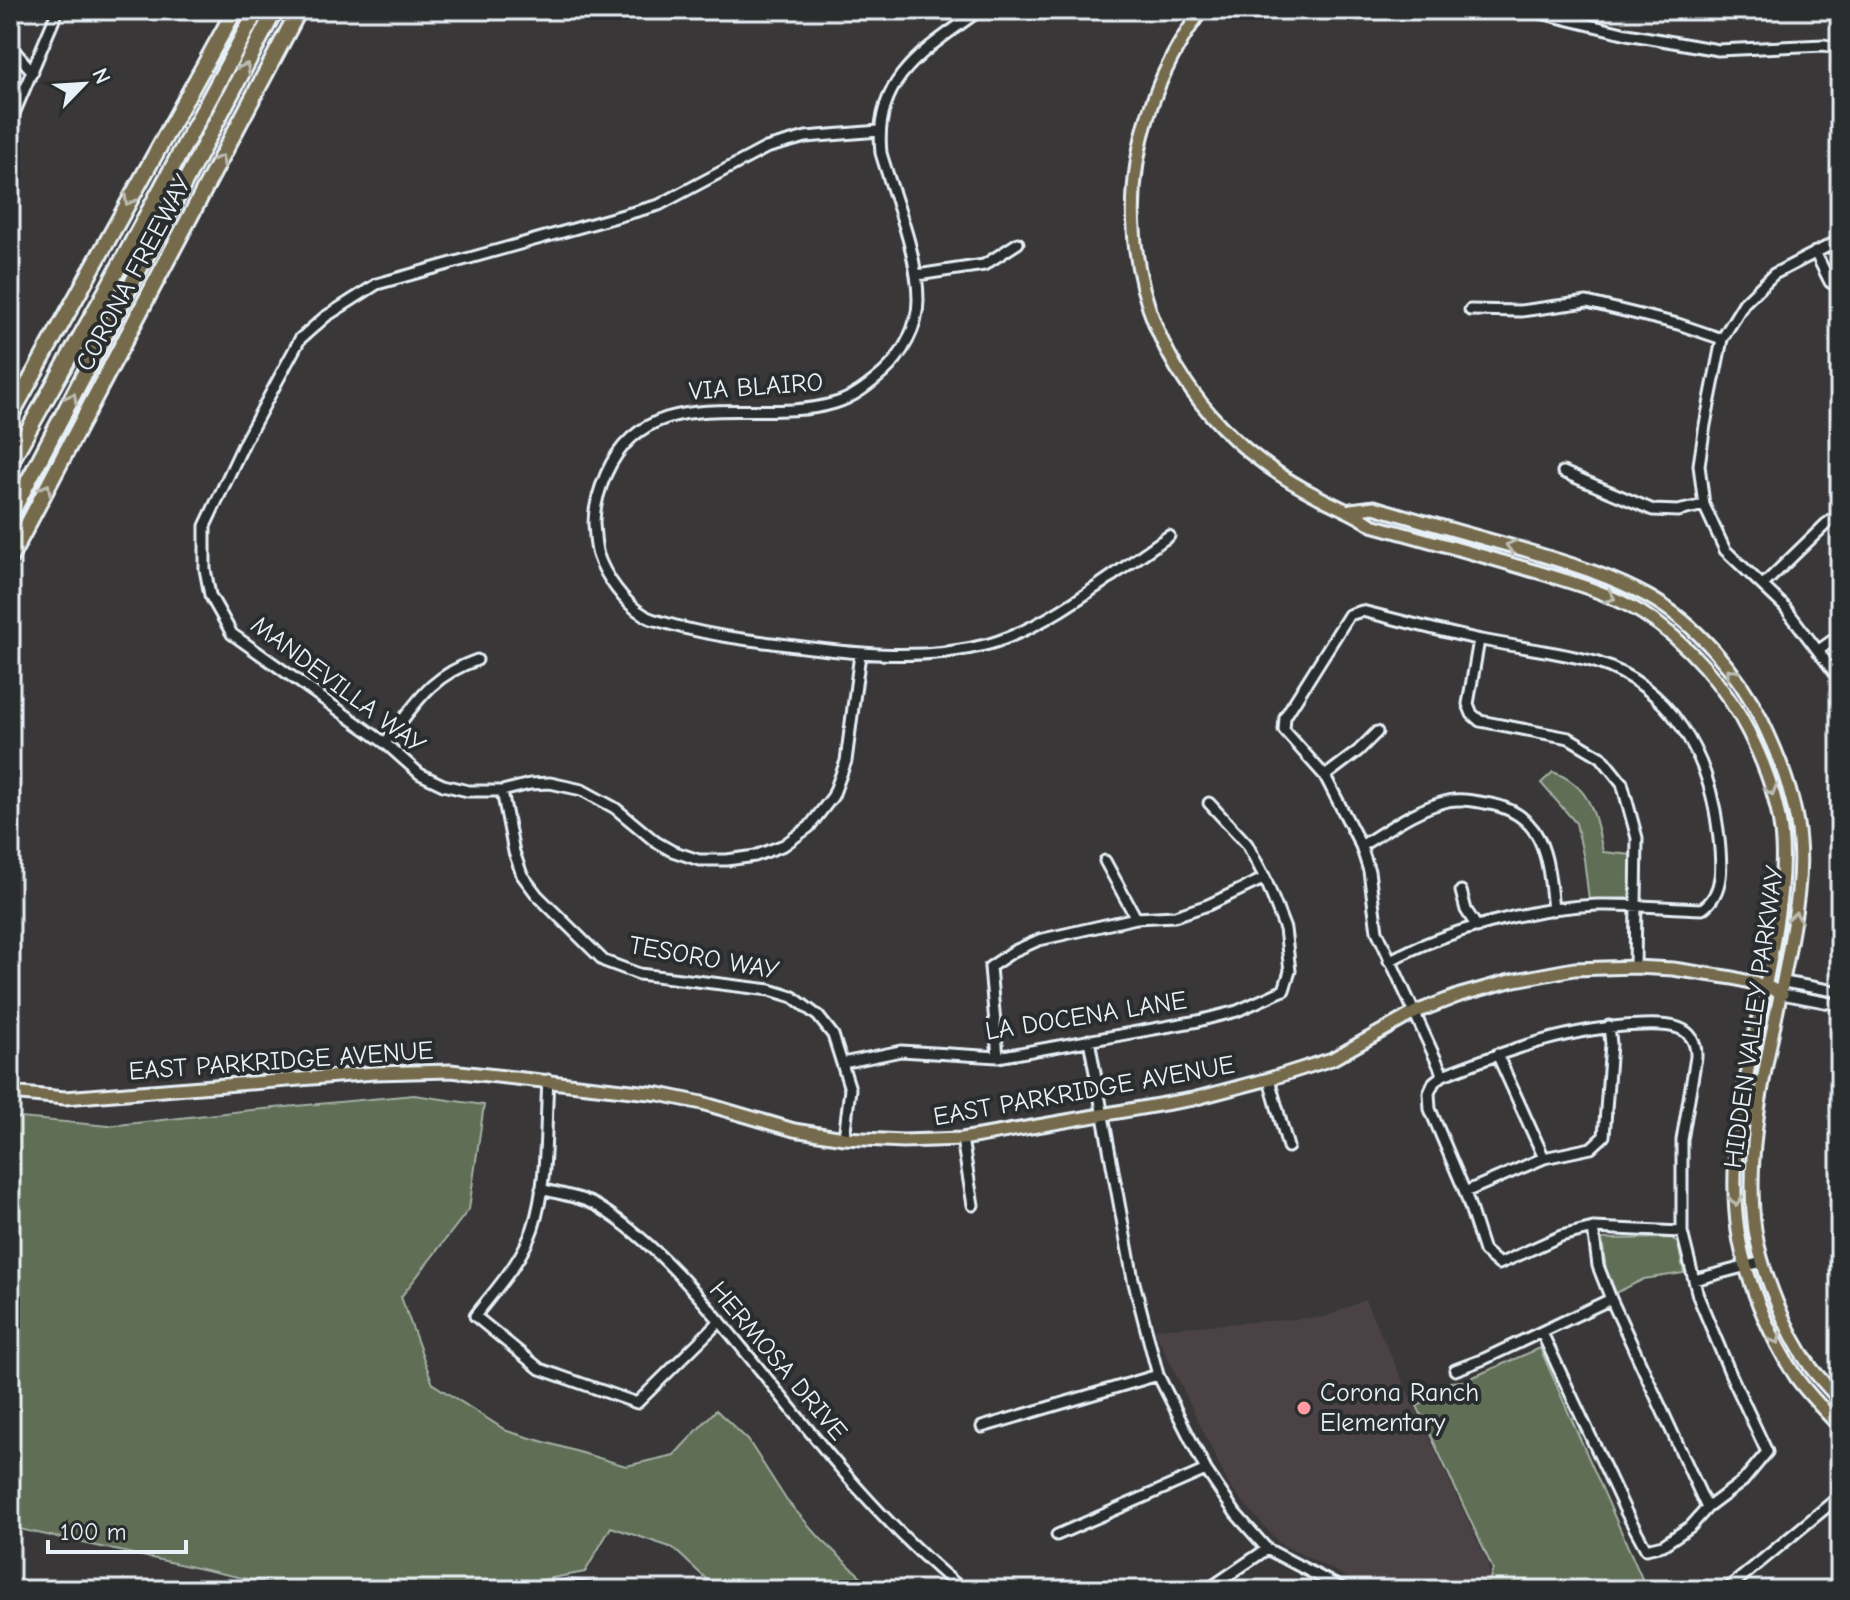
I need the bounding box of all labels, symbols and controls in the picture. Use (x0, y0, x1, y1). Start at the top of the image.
north arrow (44, 44, 124, 124)
one-way arrow (235, 62, 250, 76)
text: N (86, 64, 116, 88)
one-way arrow (211, 153, 226, 168)
street label: CORONA FREEWAY (70, 169, 199, 376)
one-way arrow (123, 192, 139, 206)
street label: VIA BLAIRO (688, 367, 824, 407)
one-way arrow (63, 391, 78, 406)
one-way arrow (37, 482, 52, 497)
one-way arrow (1505, 539, 1519, 556)
one-way arrow (1601, 588, 1616, 604)
street label: MANDEVILLA WAY (245, 610, 431, 761)
one-way arrow (1726, 668, 1741, 682)
one-way arrow (1762, 783, 1778, 796)
street label: HIDDEN VALLEY PARKWAY (1718, 863, 1790, 1170)
one-way arrow (1785, 910, 1802, 924)
street label: TESORO WAY (627, 930, 782, 986)
street label: LA DOCENA LANE (983, 985, 1189, 1047)
street label: EAST PARKRIDGE AVENUE (128, 1035, 434, 1087)
street label: EAST PARKRIDGE AVENUE (931, 1050, 1237, 1132)
one-way arrow (1727, 1195, 1744, 1208)
street label: HERMOSA DRIVE (703, 1275, 853, 1447)
one-way arrow (1766, 1330, 1781, 1345)
place label: Corona Ranch Elementary (1320, 1378, 1479, 1438)
marker: Corona Ranch Elementary (1295, 1399, 1313, 1417)
scale bar (48, 1504, 186, 1554)
text: 100 m (60, 1518, 127, 1546)

